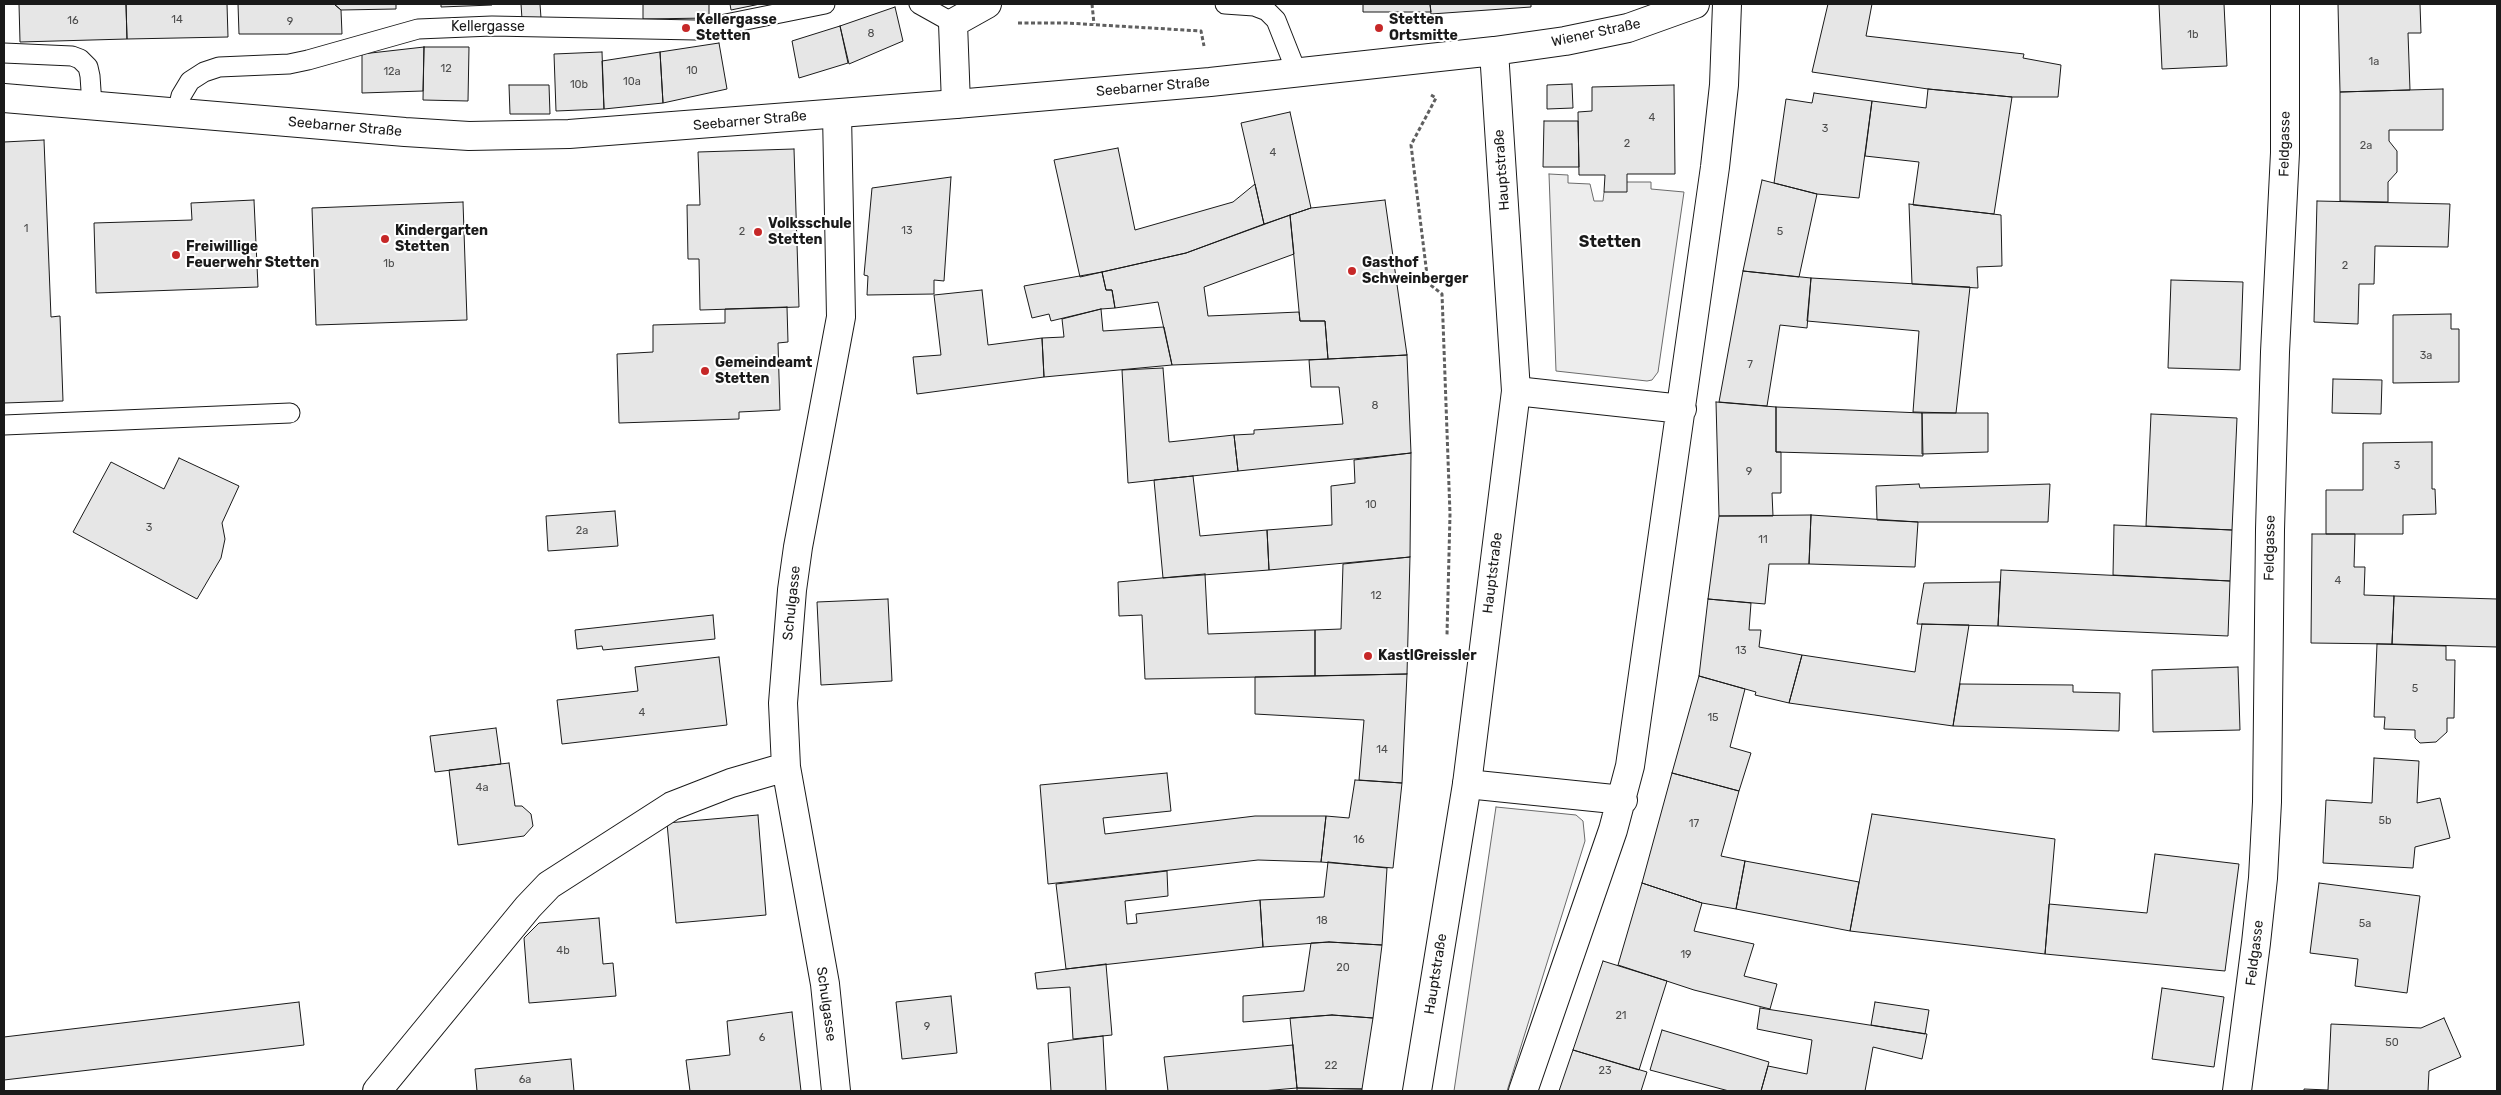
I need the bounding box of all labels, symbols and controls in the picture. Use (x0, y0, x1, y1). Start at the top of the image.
place label: Kellergasse Stetten (696, 12, 777, 44)
place label: Stetten Ortsmitte (1389, 12, 1458, 44)
house number: 14 (171, 13, 183, 27)
house number: 16 (67, 14, 79, 28)
house number: 9 (287, 15, 293, 29)
street label: Wiener Straße (1550, 15, 1642, 51)
street label: Kellergasse (451, 19, 525, 35)
marker: Kellergasse Stetten (680, 22, 692, 34)
marker: Stetten Ortsmitte (1373, 22, 1385, 34)
house number: 8 (868, 27, 874, 41)
house number: 1b (2187, 28, 2199, 42)
house number: 1a (2369, 55, 2379, 69)
house number: 12 (440, 62, 452, 76)
house number: 10 (686, 64, 698, 78)
house number: 12a (383, 65, 401, 79)
street label: Seebarner Straße (1095, 74, 1211, 100)
house number: 10a (623, 75, 641, 89)
house number: 10b (570, 78, 588, 92)
street label: Seebarner Straße (692, 108, 808, 134)
house number: 4 (1649, 111, 1655, 125)
street label: Feldgasse (2276, 111, 2294, 177)
street label: Seebarner Straße (287, 114, 403, 140)
house number: 3 (1822, 122, 1828, 136)
street label: Hauptstraße (1491, 129, 1513, 211)
house number: 2 (1624, 137, 1630, 151)
house number: 2a (2360, 139, 2372, 153)
house number: 4 (1270, 146, 1276, 160)
place label: Volksschule Stetten (768, 216, 852, 248)
house number: 1 (24, 222, 28, 236)
place label: Kindergarten Stetten (395, 223, 488, 256)
house number: 13 (901, 224, 913, 238)
house number: 2 (739, 225, 745, 239)
house number: 5 (1777, 225, 1783, 239)
marker: Volksschule Stetten (752, 226, 764, 238)
district label: Stetten (1579, 232, 1641, 252)
marker: Kindergarten Stetten (379, 233, 391, 245)
place label: Freiwillige Feuerwehr Stetten (186, 239, 319, 272)
marker: Freiwillige Feuerwehr Stetten (170, 249, 182, 261)
place label: Gasthof Schweinberger (1362, 255, 1468, 288)
house number: 1b (383, 257, 395, 271)
house number: 2 (2342, 259, 2348, 273)
marker: Gasthof Schweinberger (1346, 265, 1358, 277)
house number: 3a (2420, 349, 2432, 363)
place label: Gemeindeamt Stetten (715, 355, 812, 388)
house number: 7 (1747, 358, 1753, 372)
marker: Gemeindeamt Stetten (699, 365, 711, 377)
house number: 8 (1372, 399, 1378, 413)
house number: 3 (2394, 459, 2400, 473)
house number: 9 (1746, 465, 1752, 479)
house number: 10 (1365, 498, 1377, 512)
street label: Feldgasse (2261, 515, 2279, 581)
house number: 3 (146, 521, 152, 535)
house number: 2a (576, 524, 588, 538)
street label: Hauptstraße (1480, 532, 1506, 614)
house number: 11 (1758, 533, 1768, 547)
street label: Schulgasse (780, 565, 804, 641)
house number: 4 (2335, 574, 2341, 588)
house number: 12 (1370, 589, 1382, 603)
house number: 13 (1735, 644, 1747, 658)
place label: KastlGreissler (1378, 648, 1477, 664)
marker: KastlGreissler (1362, 650, 1374, 662)
house number: 5 (2412, 682, 2418, 696)
house number: 4 (639, 706, 645, 720)
house number: 15 (1707, 711, 1719, 725)
house number: 14 (1376, 743, 1388, 757)
house number: 4a (476, 781, 488, 795)
house number: 5b (2378, 814, 2392, 828)
house number: 17 (1689, 817, 1699, 831)
house number: 16 (1353, 833, 1365, 847)
house number: 18 (1316, 914, 1328, 928)
house number: 5a (2359, 917, 2371, 931)
street label: Feldgasse (2243, 919, 2267, 987)
street label: Hauptstraße (1421, 932, 1451, 1016)
house number: 4b (556, 944, 570, 958)
house number: 19 (1680, 948, 1692, 962)
house number: 20 (1336, 961, 1350, 975)
street label: Schulgasse (812, 966, 840, 1042)
house number: 21 (1615, 1009, 1627, 1023)
house number: 9 (924, 1020, 930, 1034)
house number: 6 (759, 1031, 765, 1045)
house number: 50 (2385, 1036, 2399, 1050)
house number: 22 (1325, 1059, 1337, 1073)
house number: 23 (1598, 1064, 1612, 1078)
house number: 6a (519, 1073, 531, 1087)

